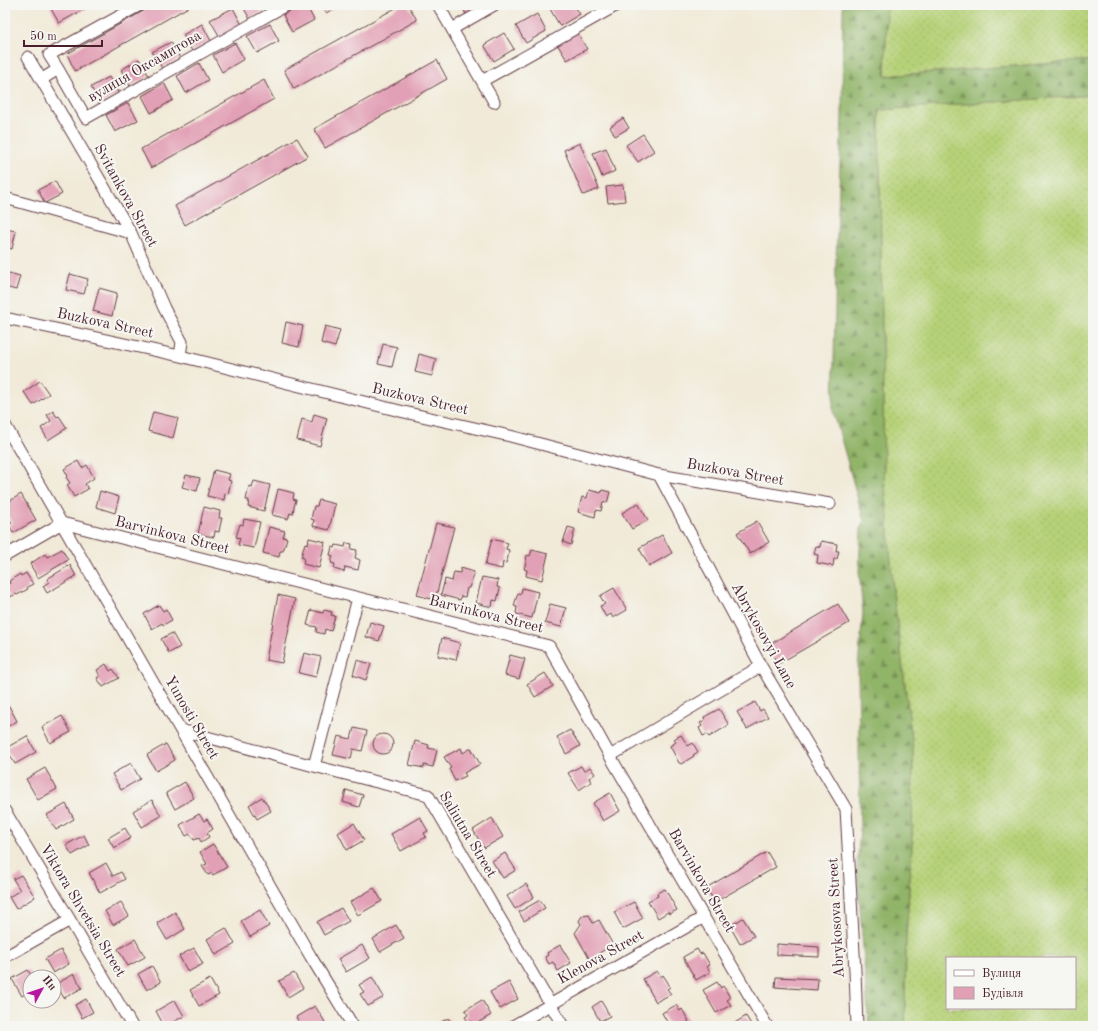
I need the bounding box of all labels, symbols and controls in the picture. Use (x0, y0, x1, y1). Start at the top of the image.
scale bar (24, 22, 102, 48)
street label: вулиця Оксамитова (86, 28, 205, 105)
text: 50 m (30, 30, 57, 43)
street label: Svitankova Street (90, 142, 160, 250)
street label: Buzkova Street (55, 306, 155, 342)
street label: Buzkova Street (370, 382, 470, 418)
street label: Buzkova Street (685, 457, 785, 489)
street label: Barvinkova Street (113, 515, 231, 557)
street label: Abrykosovyi Lane (728, 581, 798, 692)
street label: Barvinkova Street (427, 594, 545, 636)
street label: Yunosti Street (161, 674, 221, 762)
street label: Saliutna Street (435, 789, 499, 881)
street label: Barvinkova Street (665, 826, 737, 936)
street label: Viktora Shvetsia Street (36, 842, 128, 980)
street label: Abrykosova Street (826, 857, 848, 979)
street label: Klenova Street (555, 928, 647, 988)
legend (946, 957, 1076, 1009)
text: Вулиця (982, 968, 1021, 980)
north arrow (22, 969, 62, 1009)
text: Пн (39, 974, 58, 993)
text: Будівля (982, 987, 1024, 1000)

